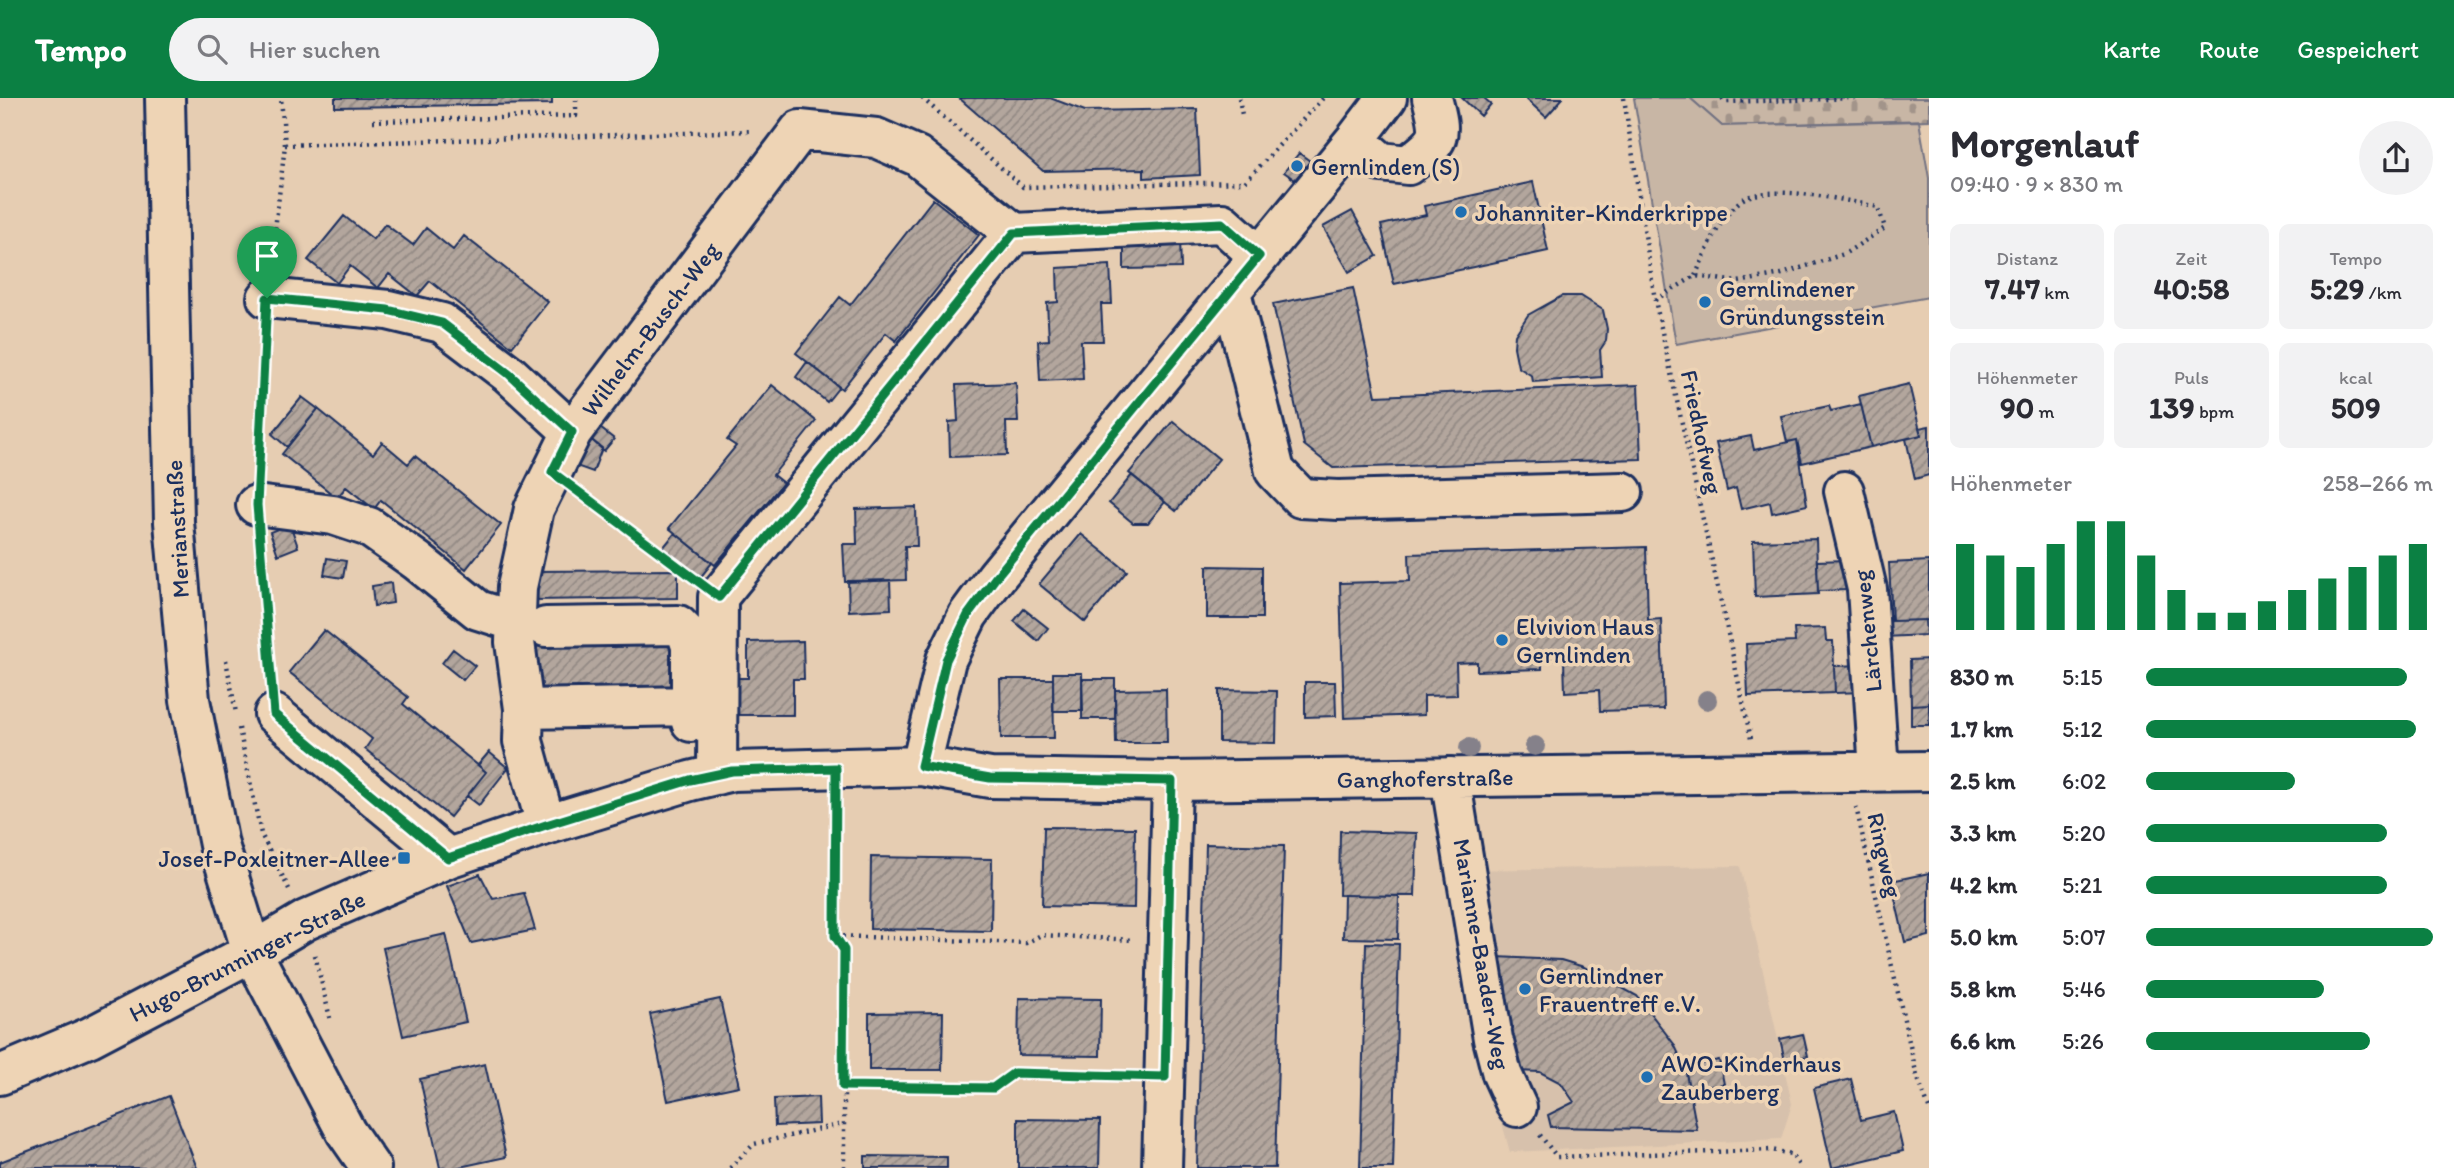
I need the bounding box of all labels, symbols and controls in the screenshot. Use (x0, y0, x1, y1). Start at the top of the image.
search box (169, 18, 659, 81)
text: Tempo (35, 30, 127, 69)
icon: search (193, 30, 231, 68)
text: Hier suchen (249, 33, 380, 65)
text: Karte (2103, 35, 2161, 64)
text: Route (2199, 35, 2259, 64)
text: Gespeichert (2297, 35, 2419, 64)
text: Morgenlauf (1950, 121, 2139, 167)
button: share (2359, 121, 2433, 195)
place label: Gernlinden (S) (1311, 152, 1460, 181)
marker: Gernlinden (S) (1289, 158, 1305, 174)
text: 09:40 · 9 × 830 m (1950, 170, 2123, 198)
place label: Johanniter-Kinderkrippe (1475, 198, 1728, 227)
marker: Johanniter-Kinderkrippe (1453, 204, 1469, 220)
pin (237, 226, 297, 298)
street label: Wilhelm-Busch-Weg (575, 235, 726, 422)
icon: arrive (248, 237, 286, 275)
text: Distanz (1996, 247, 2058, 270)
text: Zeit (2176, 247, 2207, 270)
text: Tempo (2329, 247, 2382, 270)
text: 7.47 (1985, 270, 2040, 307)
text: 40:58 (2153, 270, 2230, 307)
text: 5:29 (2310, 270, 2364, 307)
place label: Gernlindener Gründungsstein (1719, 274, 1885, 331)
text: km (2040, 281, 2069, 304)
text: /km (2364, 281, 2402, 304)
marker: Gernlindener Gründungsstein (1697, 294, 1713, 310)
text: Höhenmeter (1977, 366, 2078, 389)
text: Puls (2174, 366, 2209, 389)
text: kcal (2339, 366, 2373, 389)
street label: Friedhofweg (1675, 367, 1729, 497)
text: 90 (2000, 389, 2034, 426)
text: 139 (2149, 389, 2195, 426)
text: 509 (2331, 389, 2381, 426)
text: m (2034, 400, 2054, 423)
text: bpm (2195, 400, 2234, 423)
street label: Merianstraße (159, 459, 195, 599)
text: Höhenmeter (1950, 469, 2072, 497)
text: 258–266 m (2322, 469, 2433, 497)
street label: Lärchenweg (1846, 568, 1888, 694)
place label: Elvivion Haus Gernlinden (1516, 612, 1655, 669)
marker: Elvivion Haus Gernlinden (1494, 632, 1510, 648)
text: 830 m (1950, 663, 2014, 691)
text: 5:15 (2062, 663, 2102, 691)
text: 1.7 km (1950, 715, 2013, 743)
text: 5:12 (2062, 715, 2102, 743)
street label: Ganghoferstraße (1336, 762, 1514, 794)
text: 2.5 km (1950, 767, 2015, 795)
text: 6:02 (2062, 767, 2106, 795)
street label: Ringweg (1861, 810, 1909, 901)
text: 3.3 km (1950, 819, 2016, 847)
text: 5:20 (2062, 819, 2106, 847)
street label: Marianne-Baader-Weg (1447, 836, 1517, 1073)
place label: Josef-Poxleitner-Allee (158, 844, 390, 873)
marker: Josef-Poxleitner-Allee (396, 850, 412, 866)
text: 4.2 km (1950, 871, 2017, 899)
text: 5:21 (2062, 871, 2102, 899)
street label: Hugo-Brunninger-Straße (124, 884, 370, 1028)
text: 5.0 km (1950, 923, 2017, 951)
text: 5:07 (2062, 923, 2105, 951)
place label: Gernlindner Frauentreff e.V. (1539, 961, 1701, 1018)
text: 5.8 km (1950, 975, 2016, 1003)
text: 5:46 (2062, 975, 2106, 1003)
marker: Gernlindner Frauentreff e.V. (1517, 981, 1533, 997)
text: 6.6 km (1950, 1027, 2016, 1055)
text: 5:26 (2062, 1027, 2104, 1055)
place label: AWO-Kinderhaus Zauberberg (1661, 1049, 1841, 1106)
marker: AWO-Kinderhaus Zauberberg (1639, 1069, 1655, 1085)

